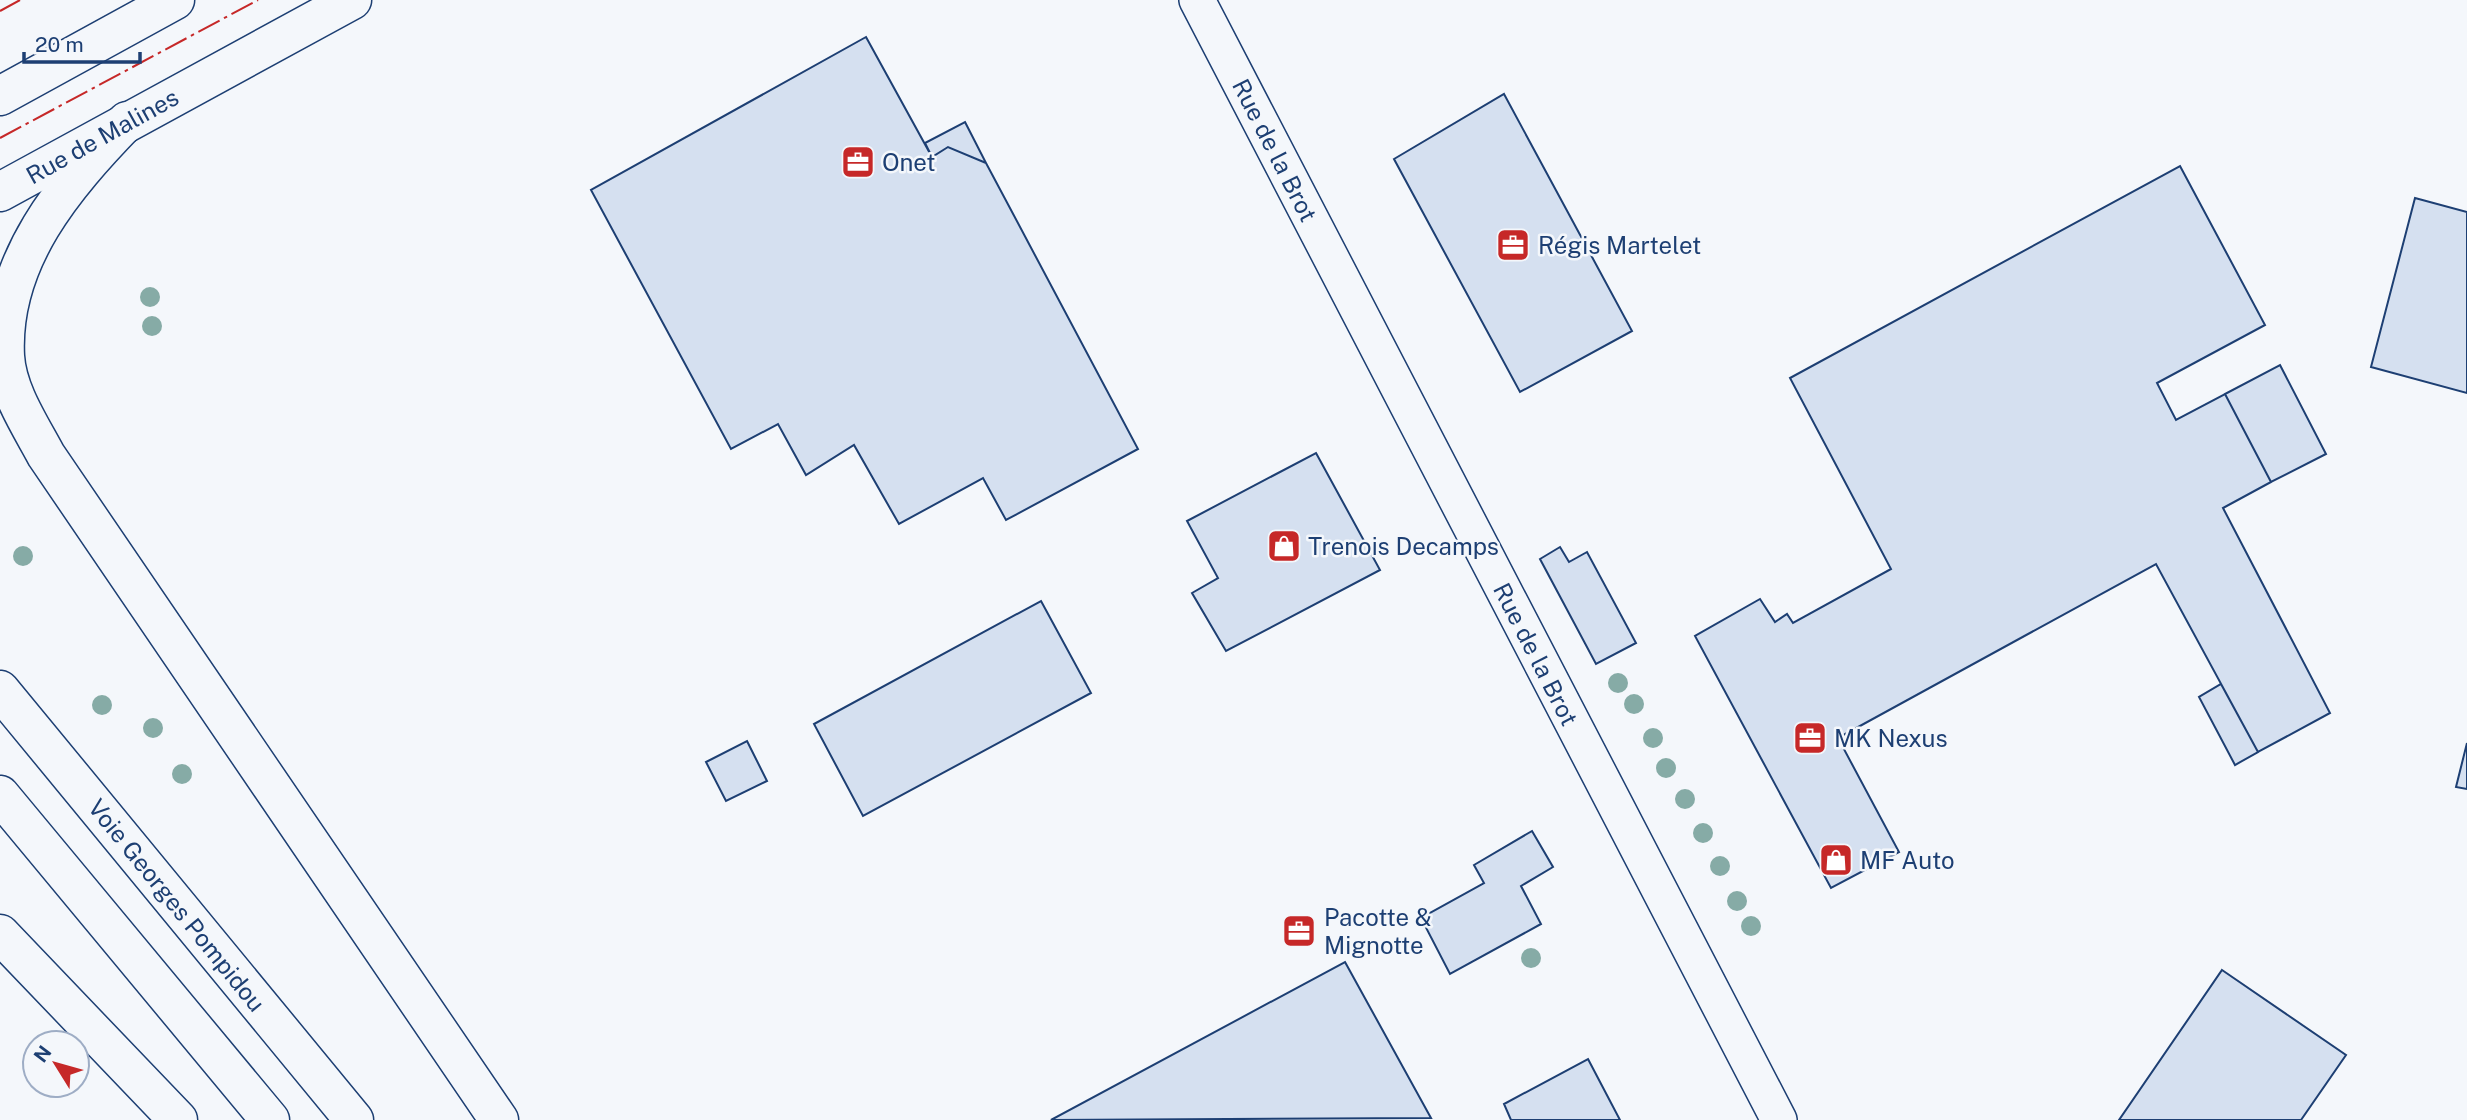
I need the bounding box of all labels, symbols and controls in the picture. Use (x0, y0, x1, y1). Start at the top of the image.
scale bar (24, 21, 140, 65)
text: 20 m (35, 32, 84, 57)
street label: Rue de la Brot (1227, 74, 1323, 226)
street label: Rue de Malines (21, 83, 183, 189)
office icon: Onet (839, 143, 877, 181)
place label: Onet (882, 148, 936, 176)
office icon: Régis Martelet (1494, 226, 1532, 264)
place label: Régis Martelet (1538, 231, 1701, 259)
shop icon: Trenois Decamps (1265, 527, 1303, 565)
place label: Trenois Decamps (1308, 532, 1499, 560)
street label: Rue de la Brot (1488, 578, 1584, 730)
office icon: MK Nexus (1791, 719, 1829, 757)
place label: MK Nexus (1834, 724, 1948, 752)
street label: Voie Georges Pompidou (83, 793, 271, 1017)
shop icon: MF Auto (1817, 841, 1855, 879)
place label: MF Auto (1860, 846, 1955, 874)
place label: Pacotte & Mignotte (1324, 903, 1432, 959)
office icon: Pacotte & Mignotte (1280, 912, 1318, 950)
north arrow (21, 1029, 91, 1099)
text: N (29, 1041, 56, 1066)

